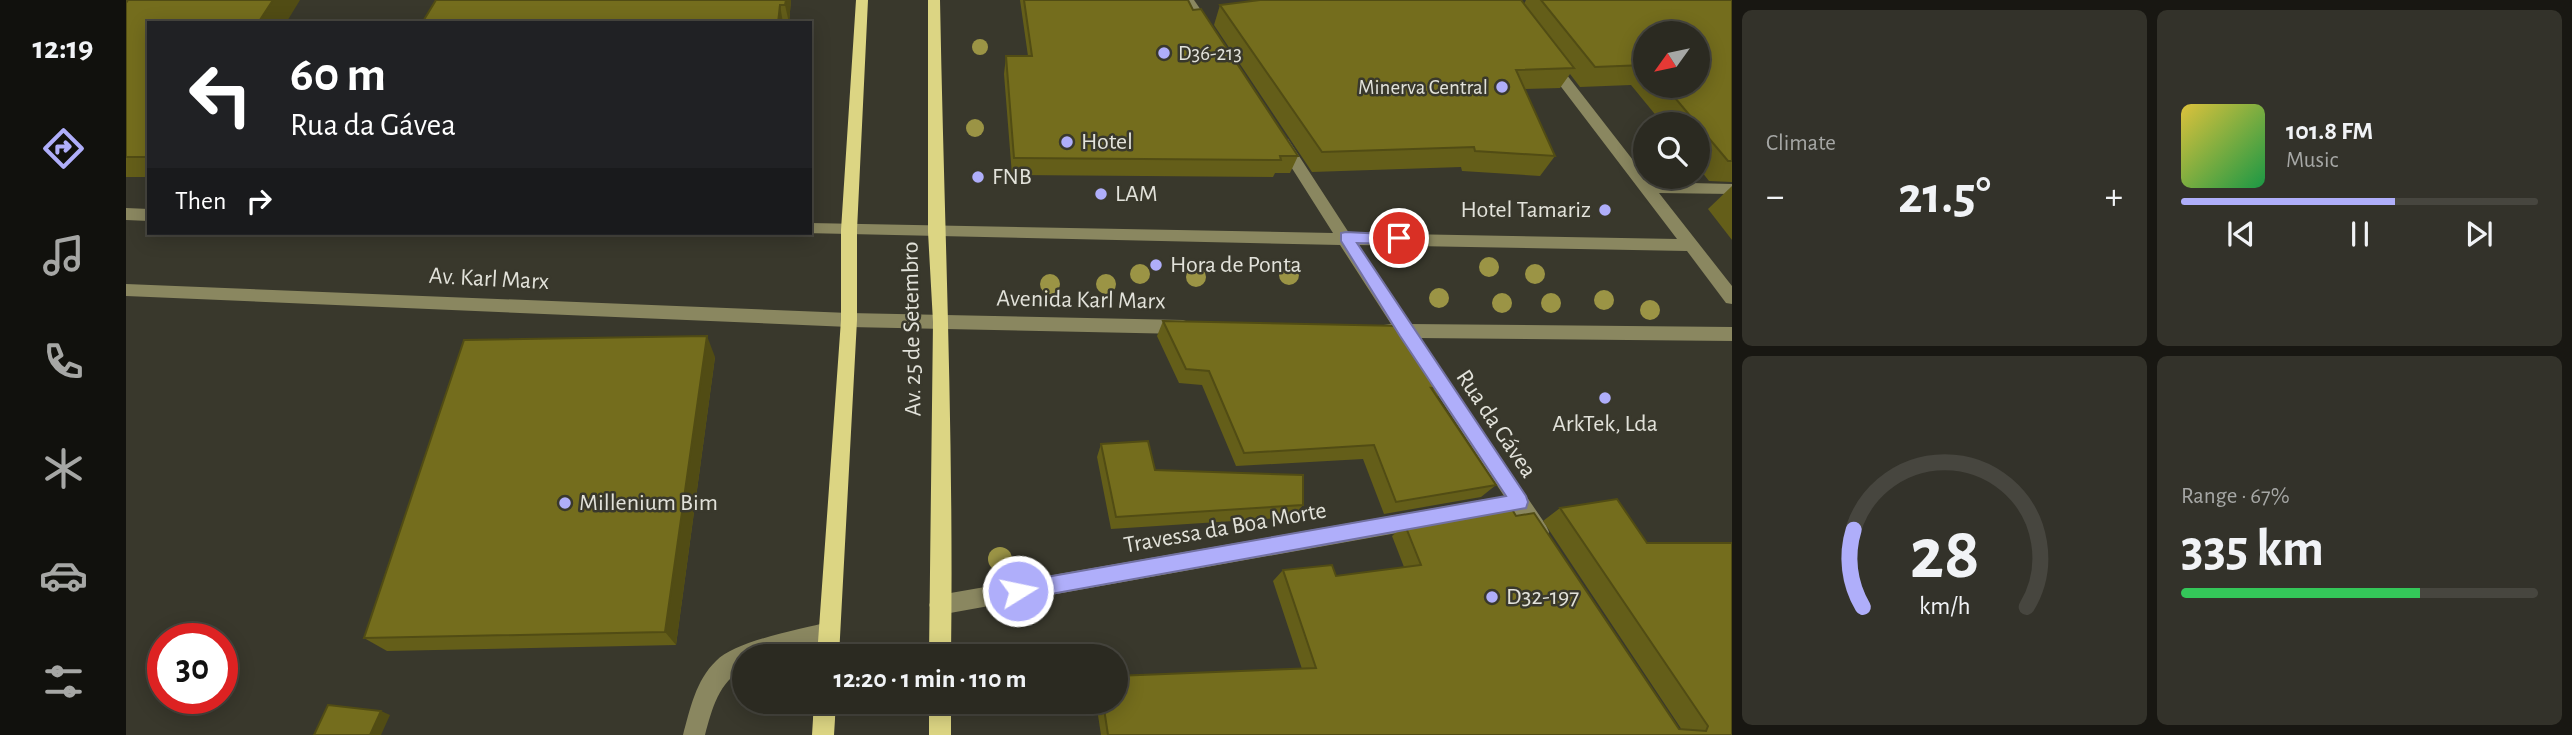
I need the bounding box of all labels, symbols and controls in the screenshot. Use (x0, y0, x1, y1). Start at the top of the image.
north arrow (1633, 21, 1710, 98)
map controls (1633, 21, 1710, 189)
text: 12:19 (33, 32, 93, 64)
place label: D36-213 (1178, 43, 1242, 64)
marker: D36-213 (1156, 45, 1172, 61)
icon: left (175, 49, 266, 140)
text: 60 m (290, 51, 386, 100)
place label: Minerva Central (1358, 77, 1488, 98)
marker: Minerva Central (1494, 79, 1510, 95)
text: Rua da Gávea (290, 109, 456, 141)
button: search (1633, 112, 1710, 189)
text: 101.8 FM (2286, 118, 2373, 144)
icon: directions (39, 124, 88, 173)
place label: Hotel (1081, 130, 1133, 154)
text: Climate (1766, 132, 1836, 155)
marker: Hotel (1059, 134, 1075, 150)
text: Music (2286, 149, 2338, 172)
place label: FNB (992, 165, 1032, 189)
marker: FNB (970, 169, 986, 185)
text: 21.5° (1898, 170, 1991, 222)
text: − (1766, 178, 1784, 216)
text: + (2105, 178, 2123, 216)
icon: right (240, 182, 278, 220)
place label: LAM (1115, 182, 1158, 206)
marker: LAM (1093, 186, 1109, 202)
text: Then (175, 188, 226, 214)
place label: Hotel Tamariz (1460, 198, 1591, 222)
marker: Hotel Tamariz (1597, 202, 1613, 218)
pin (1369, 208, 1429, 268)
icon: previous (2222, 215, 2260, 253)
icon: pause (2341, 215, 2379, 253)
icon: next (2460, 215, 2498, 253)
icon: arrive (1380, 219, 1418, 257)
icon: music (39, 231, 88, 280)
street label: Av. 25 de Setembro (898, 241, 926, 417)
place label: Hora de Ponta (1170, 253, 1302, 277)
marker: Hora de Ponta (1148, 257, 1164, 273)
street label: Av. Karl Marx (428, 264, 550, 294)
street label: Avenida Karl Marx (996, 287, 1166, 313)
icon: phone (39, 337, 88, 386)
street label: Rua da Gávea (1451, 366, 1541, 482)
marker: ArkTek, Lda (1597, 390, 1613, 406)
place label: ArkTek, Lda (1552, 412, 1658, 436)
icon: climate (39, 444, 88, 493)
text: Range · 67% (2181, 485, 2290, 508)
place label: Millenium Bim (579, 491, 718, 515)
marker: Millenium Bim (557, 495, 573, 511)
street label: Travessa da Boa Morte (1122, 498, 1328, 558)
text: 28 (1909, 519, 1980, 592)
text: 335 km (2181, 523, 2324, 575)
icon: car (39, 551, 88, 600)
position arrow (981, 554, 1055, 628)
place label: D32-197 (1506, 585, 1579, 609)
marker: D32-197 (1484, 589, 1500, 605)
text: km/h (1919, 593, 1970, 618)
speed limit sign: 30 (147, 623, 238, 714)
icon: filters (39, 657, 88, 706)
text: 12:20 · 1 min · 110 m (834, 666, 1026, 692)

